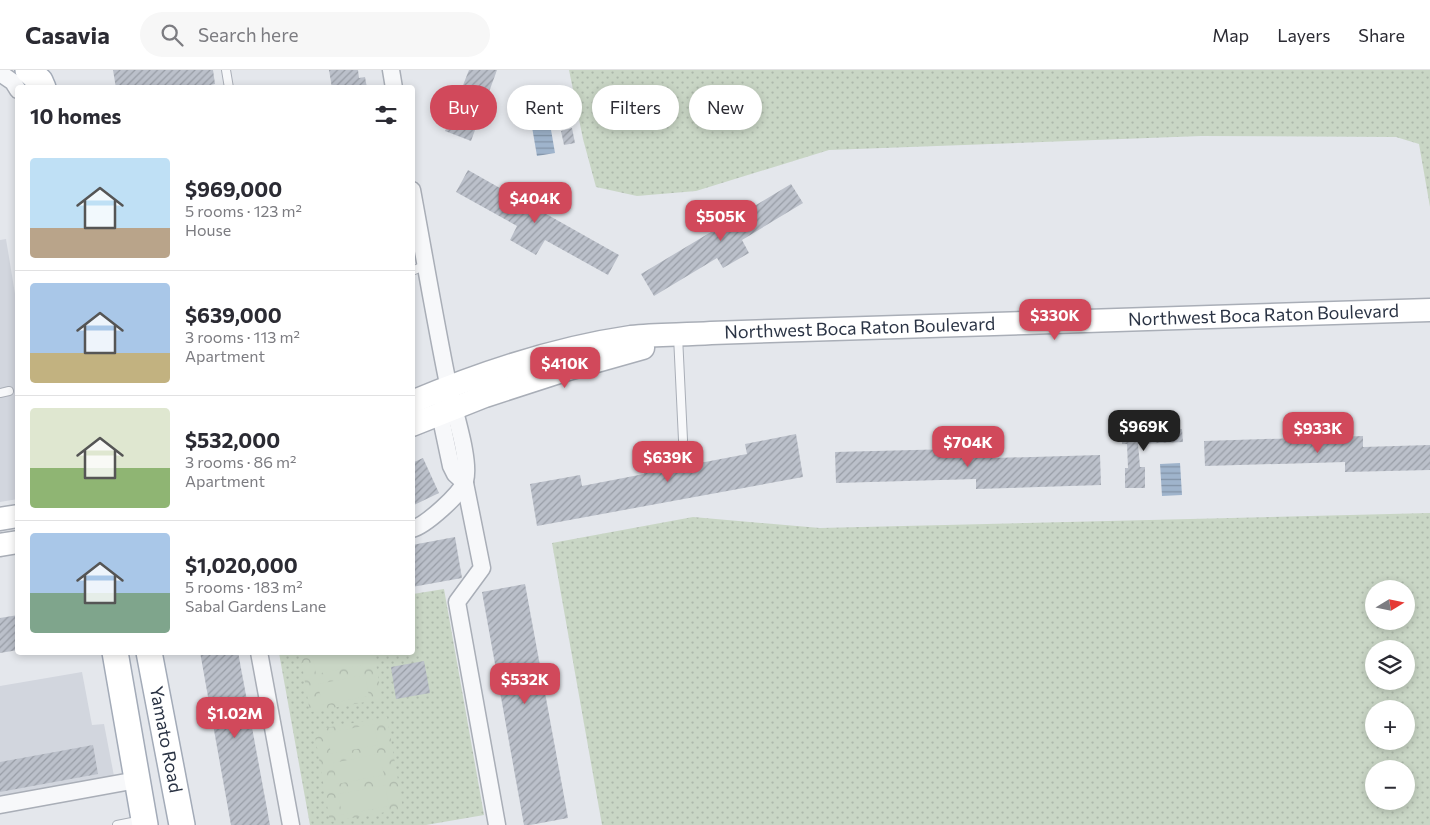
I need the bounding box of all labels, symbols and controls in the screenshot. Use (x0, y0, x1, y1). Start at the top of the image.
search box (140, 12, 490, 57)
text: Casavia (25, 20, 110, 49)
icon: search (158, 21, 186, 49)
text: Search here (198, 23, 298, 46)
text: Map (1212, 24, 1249, 46)
text: Layers (1277, 24, 1330, 46)
text: Share (1358, 24, 1405, 46)
chip: Buy (430, 85, 497, 130)
chip: Rent (507, 85, 582, 130)
chip: Filters (592, 85, 679, 130)
chip: New (689, 85, 762, 130)
icon: filters (372, 101, 400, 129)
text: 10 homes (30, 103, 121, 128)
text: $969,000 (185, 176, 282, 201)
icon: home (70, 178, 130, 238)
pin: $404K (500, 182, 570, 224)
text: $404K (510, 188, 560, 207)
pin: $505K (686, 200, 756, 242)
text: 5 rooms · 123 m² (185, 201, 302, 220)
text: $505K (696, 206, 746, 225)
text: House (185, 220, 231, 239)
pin: $330K (1020, 298, 1090, 341)
street label: Northwest Boca Raton Boulevard (1128, 299, 1399, 330)
text: $639,000 (185, 302, 282, 327)
icon: home (70, 303, 130, 363)
text: $330K (1030, 305, 1080, 324)
street label: Northwest Boca Raton Boulevard (724, 312, 996, 343)
text: 3 rooms · 113 m² (185, 327, 300, 346)
text: Apartment (185, 346, 265, 365)
pin: $410K (530, 346, 600, 389)
text: $410K (541, 353, 589, 372)
pin: $969K (1109, 410, 1179, 452)
pin: $933K (1283, 412, 1353, 454)
text: $969K (1119, 416, 1169, 435)
text: $933K (1294, 418, 1342, 437)
pin: $704K (933, 426, 1003, 468)
text: $532,000 (185, 427, 280, 452)
icon: home (70, 428, 130, 488)
text: $704K (943, 432, 993, 451)
pin: $639K (633, 440, 703, 483)
text: $639K (643, 447, 693, 466)
text: 3 rooms · 86 m² (185, 452, 296, 471)
text: Apartment (185, 471, 265, 490)
text: $1,020,000 (185, 552, 298, 577)
icon: home (70, 553, 130, 613)
text: 5 rooms · 183 m² (185, 577, 303, 596)
north arrow (1365, 580, 1415, 630)
map controls (1365, 580, 1415, 810)
text: Sabal Gardens Lane (185, 596, 326, 615)
button: layers (1365, 640, 1415, 690)
pin: $532K (490, 662, 560, 705)
text: $532K (501, 669, 549, 688)
street label: Yamato Road (146, 684, 188, 794)
pin: $1.02M (194, 696, 276, 739)
button: + (1365, 700, 1415, 750)
text: $1.02M (207, 703, 263, 722)
button: − (1365, 760, 1415, 810)

